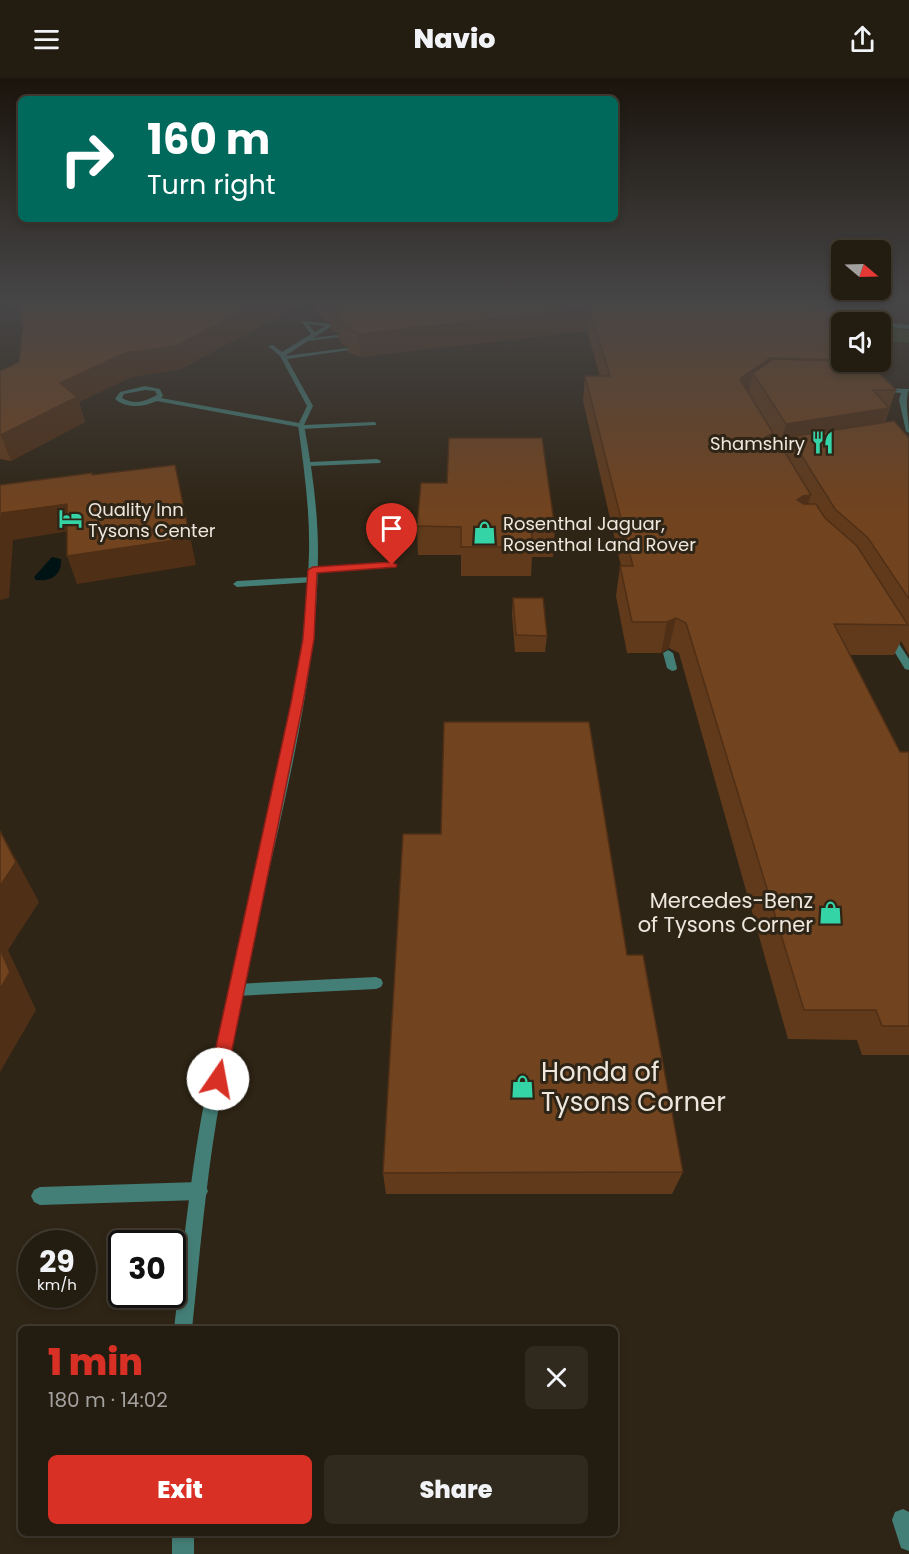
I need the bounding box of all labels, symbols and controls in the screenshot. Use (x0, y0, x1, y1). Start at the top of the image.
text: Navio (413, 20, 496, 57)
icon: menu (30, 23, 63, 56)
icon: share (846, 23, 879, 56)
text: 160 m (147, 110, 270, 169)
icon: right (48, 120, 126, 198)
text: Turn right (147, 166, 276, 203)
north arrow (831, 240, 891, 300)
map controls (831, 240, 891, 372)
button: sound (831, 312, 891, 372)
restaurant icon: Shamshiry (810, 430, 836, 456)
place label: Shamshiry (710, 431, 805, 456)
place label: Quality Inn Tysons Center (88, 497, 216, 543)
pin (366, 503, 417, 565)
hotel icon: Quality Inn Tysons Center (57, 506, 83, 532)
place label: Rosenthal Jaguar, Rosenthal Land Rover (503, 511, 696, 557)
icon: arrive (375, 512, 408, 545)
shop icon: Rosenthal Jaguar, Rosenthal Land Rover (472, 520, 498, 546)
place label: Mercedes-Benz of Tysons Corner (638, 886, 813, 939)
shop icon: Mercedes-Benz of Tysons Corner (818, 899, 844, 925)
position arrow (186, 1047, 250, 1111)
place label: Honda of Tysons Corner (541, 1054, 726, 1120)
shop icon: Honda of Tysons Corner (510, 1074, 536, 1100)
speed limit sign: 30 (108, 1230, 186, 1308)
text: 29 (39, 1240, 75, 1283)
text: km/h (37, 1274, 77, 1295)
text: 1 min (48, 1337, 143, 1388)
button: close (525, 1346, 588, 1409)
text: 180 m · 14:02 (48, 1386, 168, 1414)
button: Exit (48, 1455, 312, 1524)
button: Share (324, 1455, 588, 1524)

